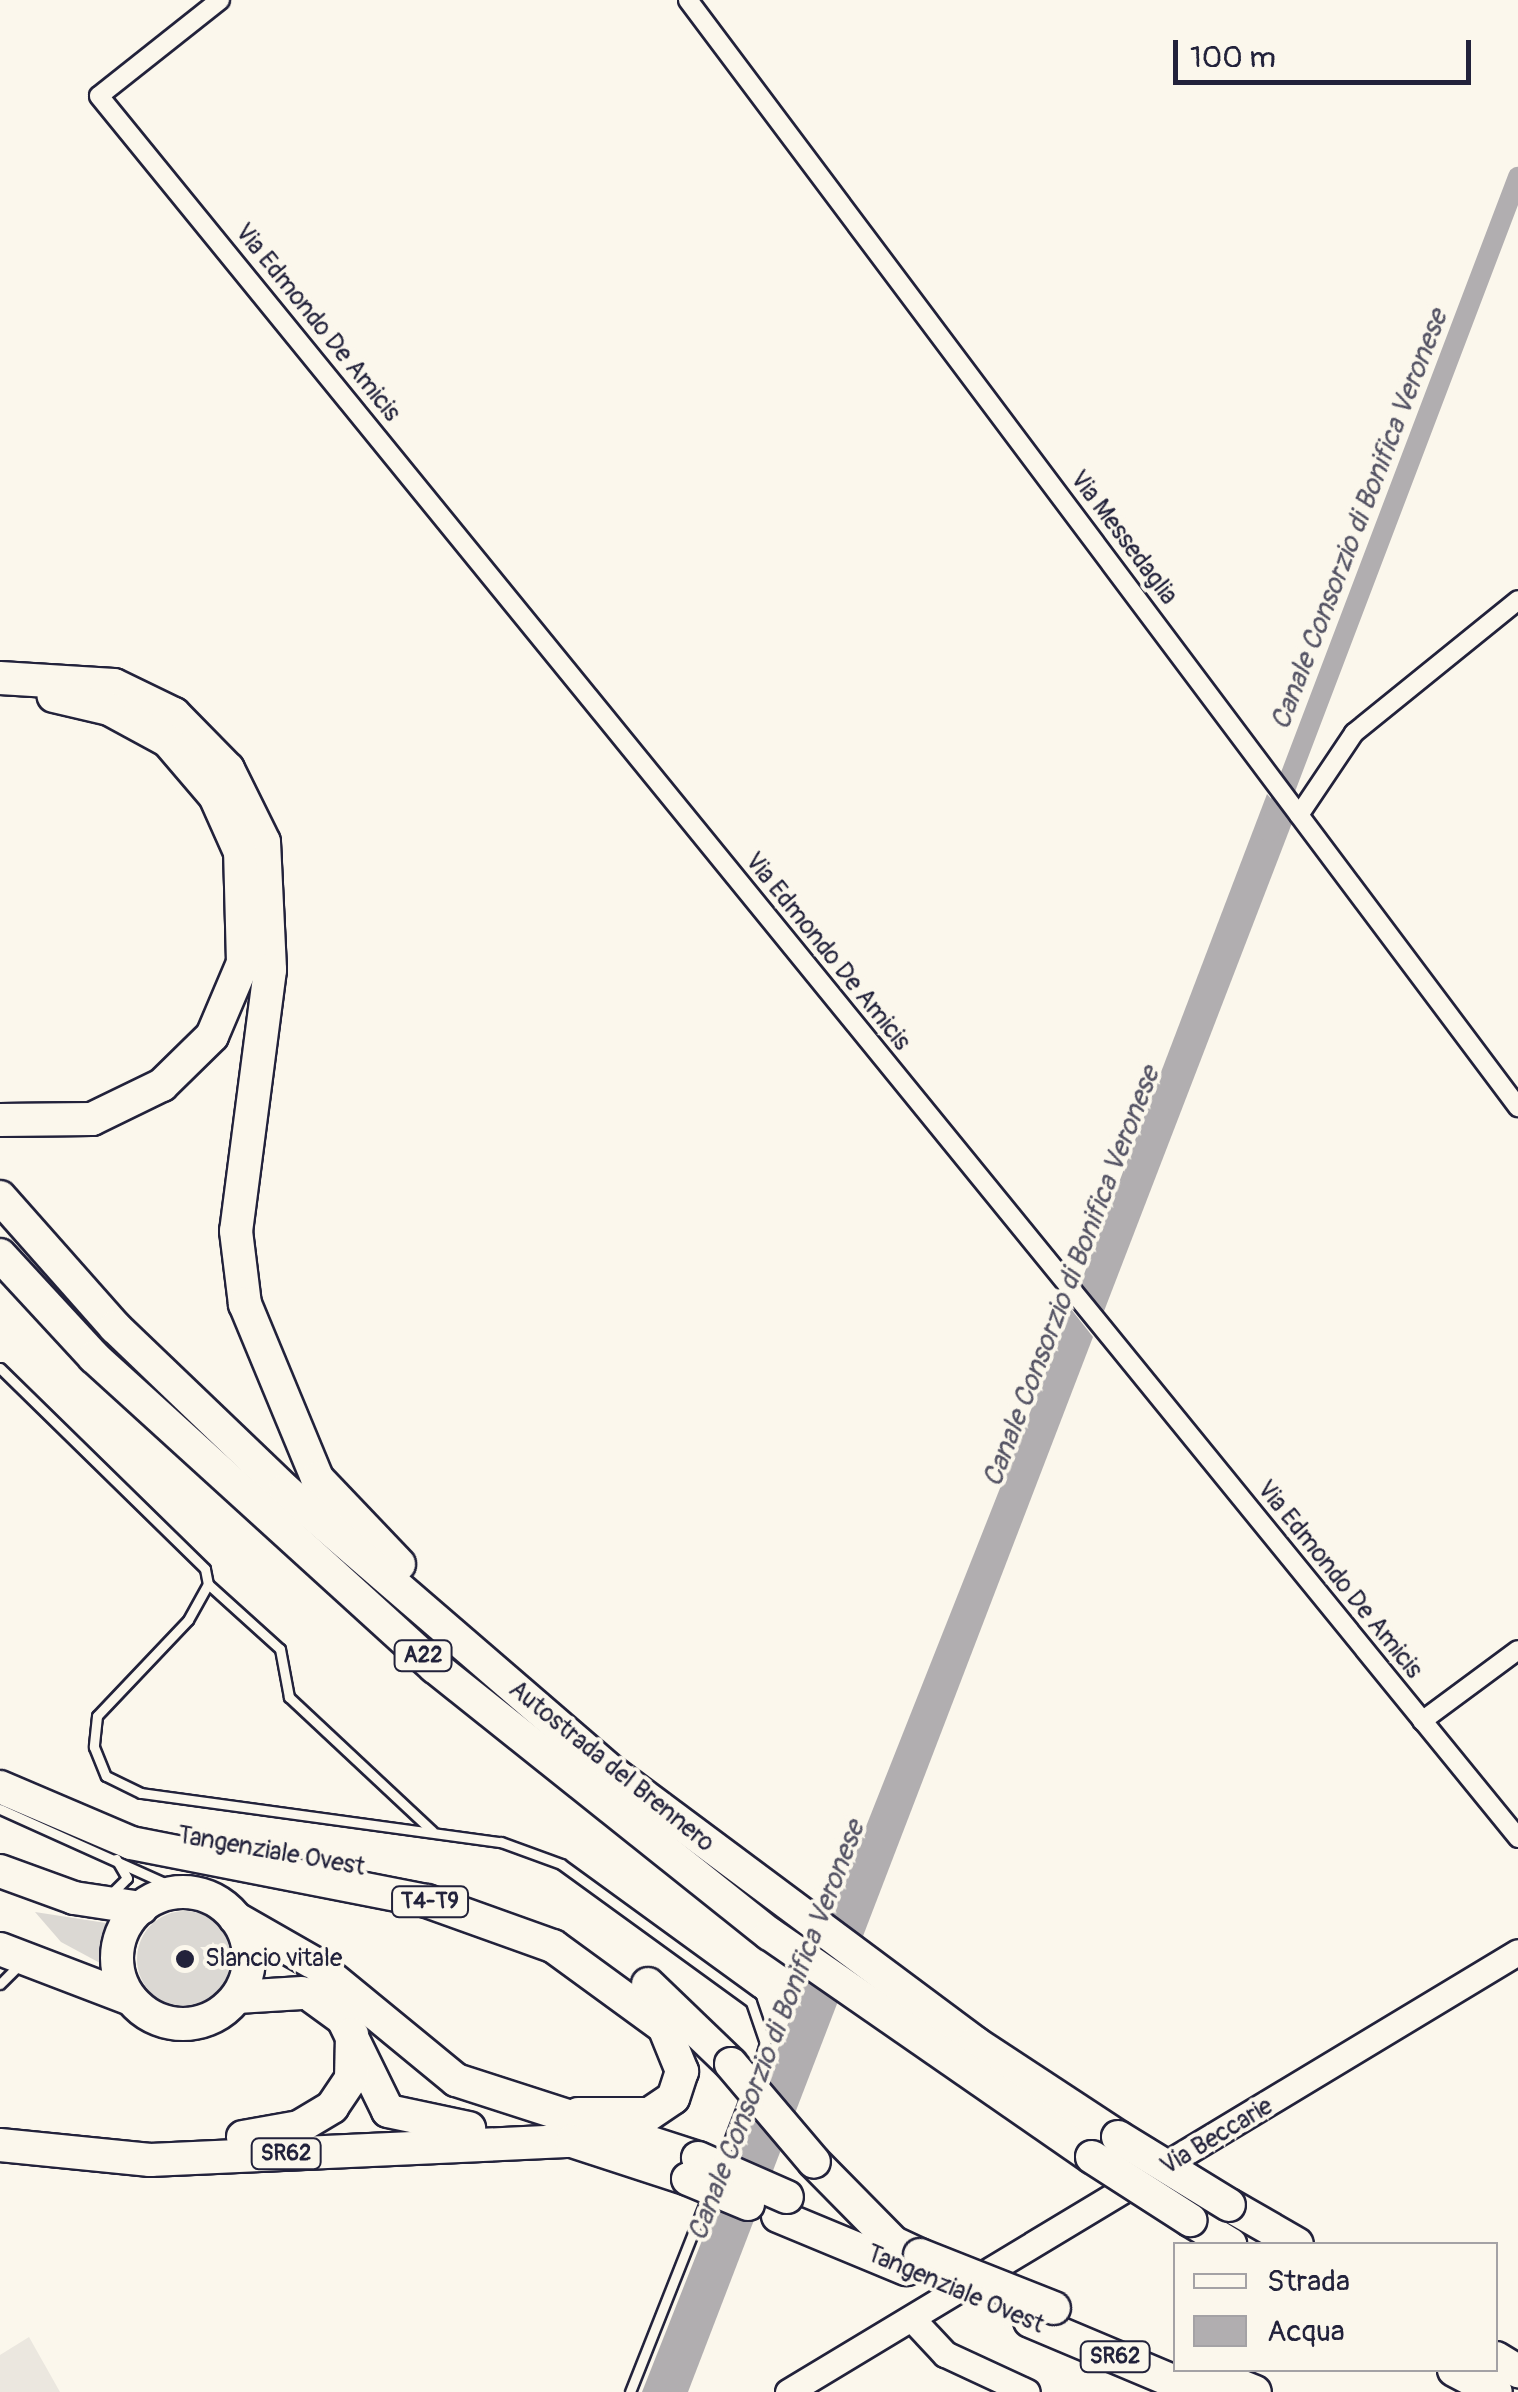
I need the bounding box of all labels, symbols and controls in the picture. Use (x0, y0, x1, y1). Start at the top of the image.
scale bar (1178, 20, 1476, 82)
text: 100 m (1190, 39, 1276, 76)
street label: Via Edmondo De Amicis (228, 218, 406, 428)
water label: Canale Consorzio di Bonifica Veronese (1264, 305, 1456, 735)
street label: Via Messedaglia (1063, 465, 1183, 611)
street label: Via Edmondo De Amicis (738, 847, 916, 1057)
water label: Canale Consorzio di Bonifica Veronese (976, 1062, 1168, 1492)
street label: Via Edmondo De Amicis (1250, 1475, 1428, 1685)
road number: A22 (393, 1639, 453, 1673)
street label: Autostrada del Brennero (502, 1675, 720, 1859)
water label: Canale Consorzio di Bonifica Veronese (681, 1816, 873, 2246)
street label: Tangenziale Ovest (175, 1821, 367, 1883)
road number: T4-T9 (390, 1885, 470, 1919)
place label: Slancio vitale (205, 1944, 342, 1974)
marker: Slancio vitale (174, 1948, 196, 1970)
street label: Via Beccarie (1155, 2092, 1279, 2182)
road number: SR62 (248, 2137, 324, 2171)
street label: Tangenziale Ovest (862, 2239, 1048, 2341)
legend (1173, 2242, 1498, 2372)
text: Strada (1267, 2263, 1350, 2300)
text: Acqua (1267, 2313, 1345, 2350)
road number: SR62 (1078, 2340, 1152, 2374)

